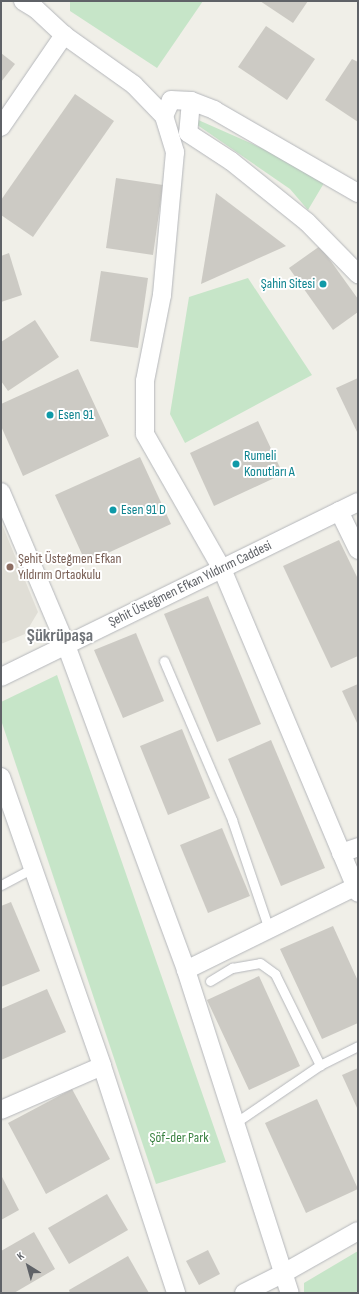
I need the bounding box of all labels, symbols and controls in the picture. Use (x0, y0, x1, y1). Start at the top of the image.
place label: Şahin Sitesi (261, 276, 315, 292)
marker: Şahin Sitesi (318, 279, 328, 289)
place label: Esen 91 (58, 407, 94, 423)
marker: Esen 91 (45, 410, 55, 420)
place label: Rumeli Konutları A (244, 448, 295, 480)
marker: Rumeli Konutları A (231, 459, 241, 469)
place label: Esen 91 D (121, 502, 166, 518)
marker: Esen 91 D (108, 505, 118, 515)
street label: Şehit Üsteğmen Efkan Yıldırım Caddesi (106, 537, 274, 631)
place label: Şehit Üsteğmen Efkan Yıldırım Ortaokulu (18, 551, 121, 584)
marker: Şehit Üsteğmen Efkan Yıldırım Ortaokulu (5, 562, 15, 572)
district label: Şükrüpaşa (27, 625, 93, 647)
park label: Şöf-der Park (149, 1130, 209, 1146)
north arrow (8, 1246, 48, 1286)
text: K (14, 1249, 27, 1263)

